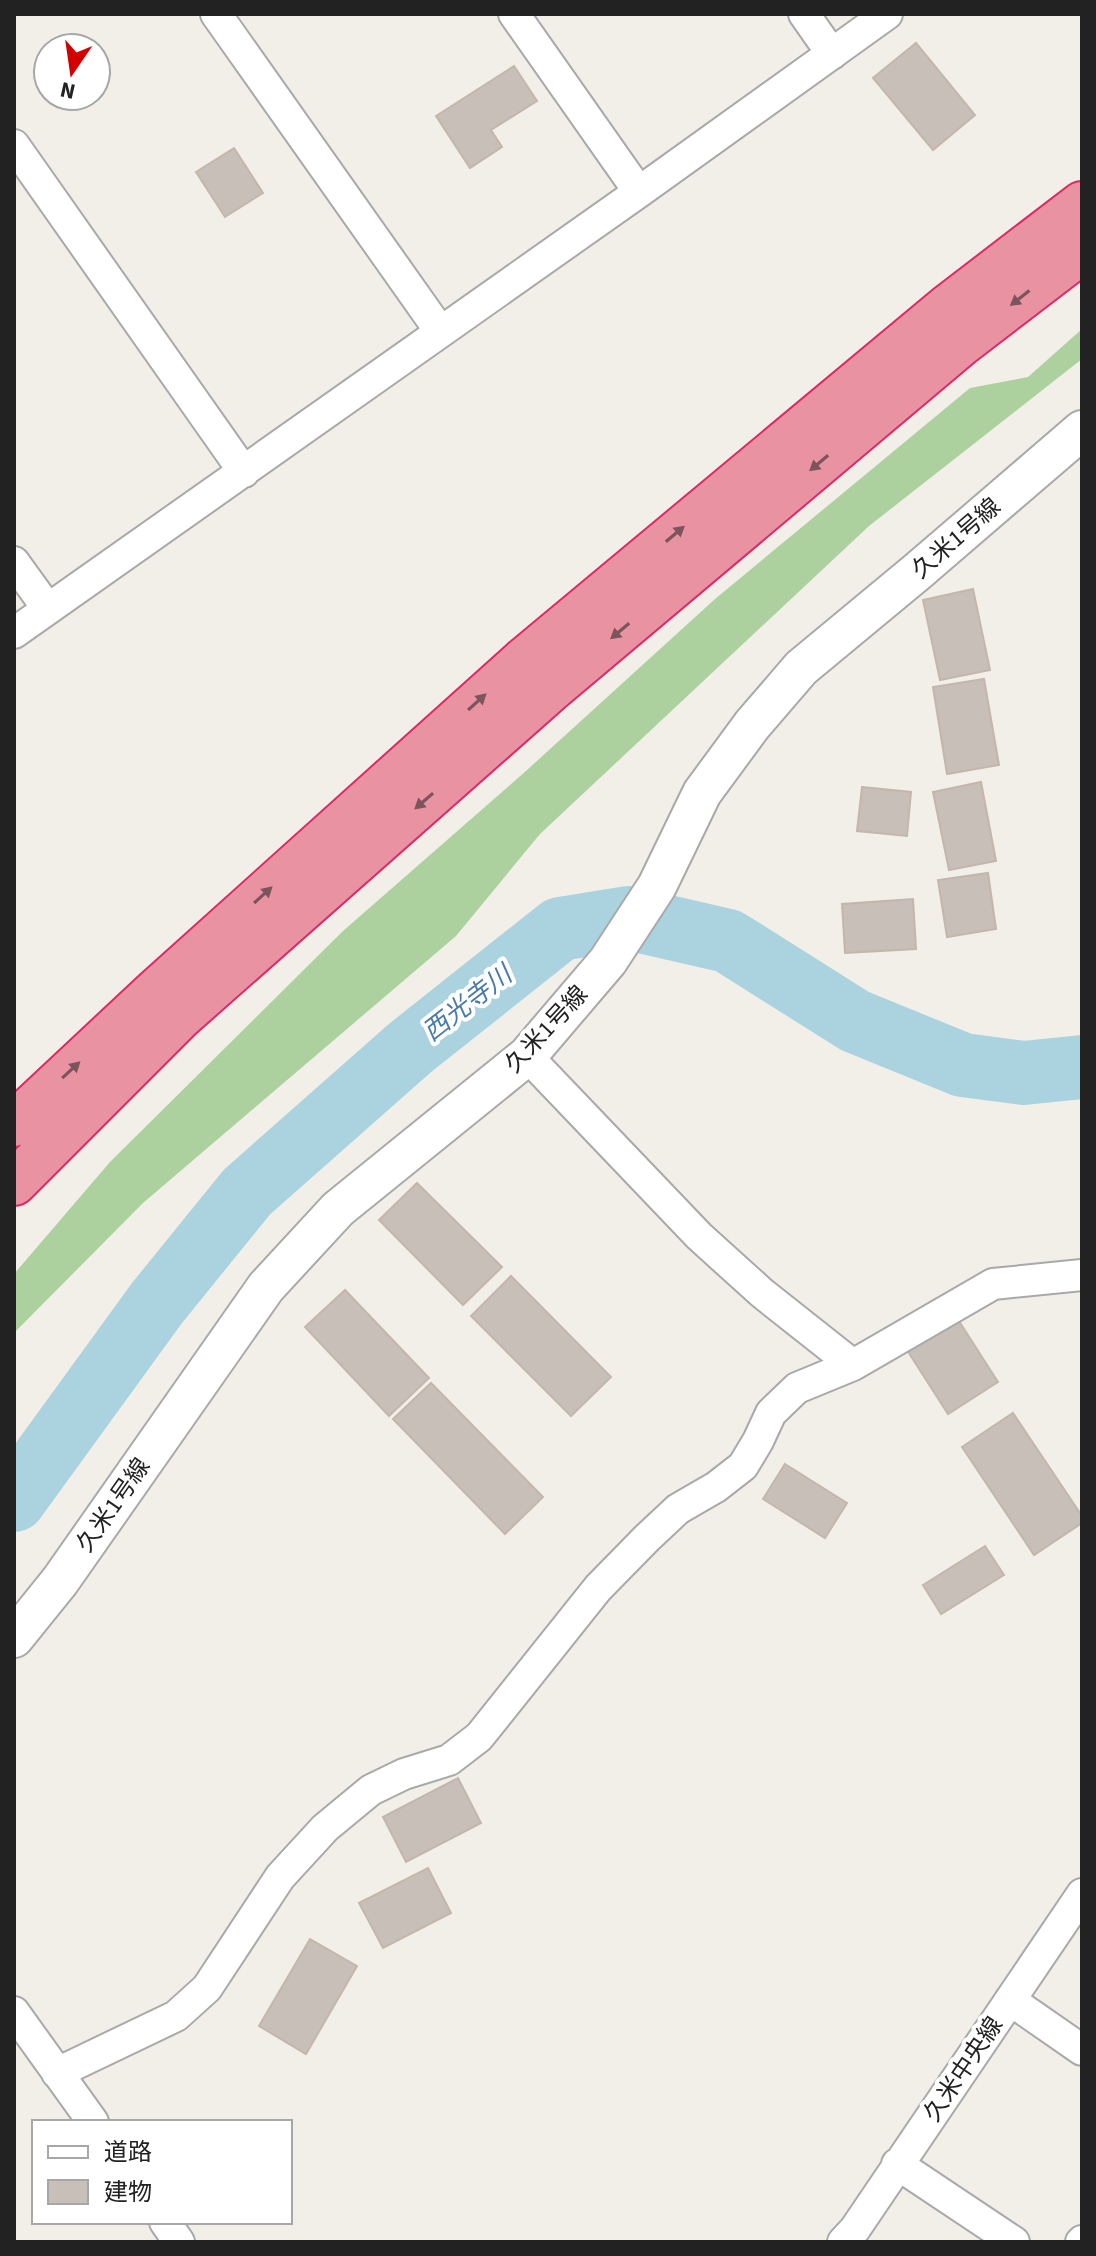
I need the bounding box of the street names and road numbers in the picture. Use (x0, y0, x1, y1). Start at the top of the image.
street label: 久米1号線 (904, 490, 1009, 587)
street label: 久米1号線 (497, 978, 596, 1081)
street label: 久米1号線 (68, 1451, 159, 1560)
street label: 久米中央線 (915, 2010, 1011, 2129)

